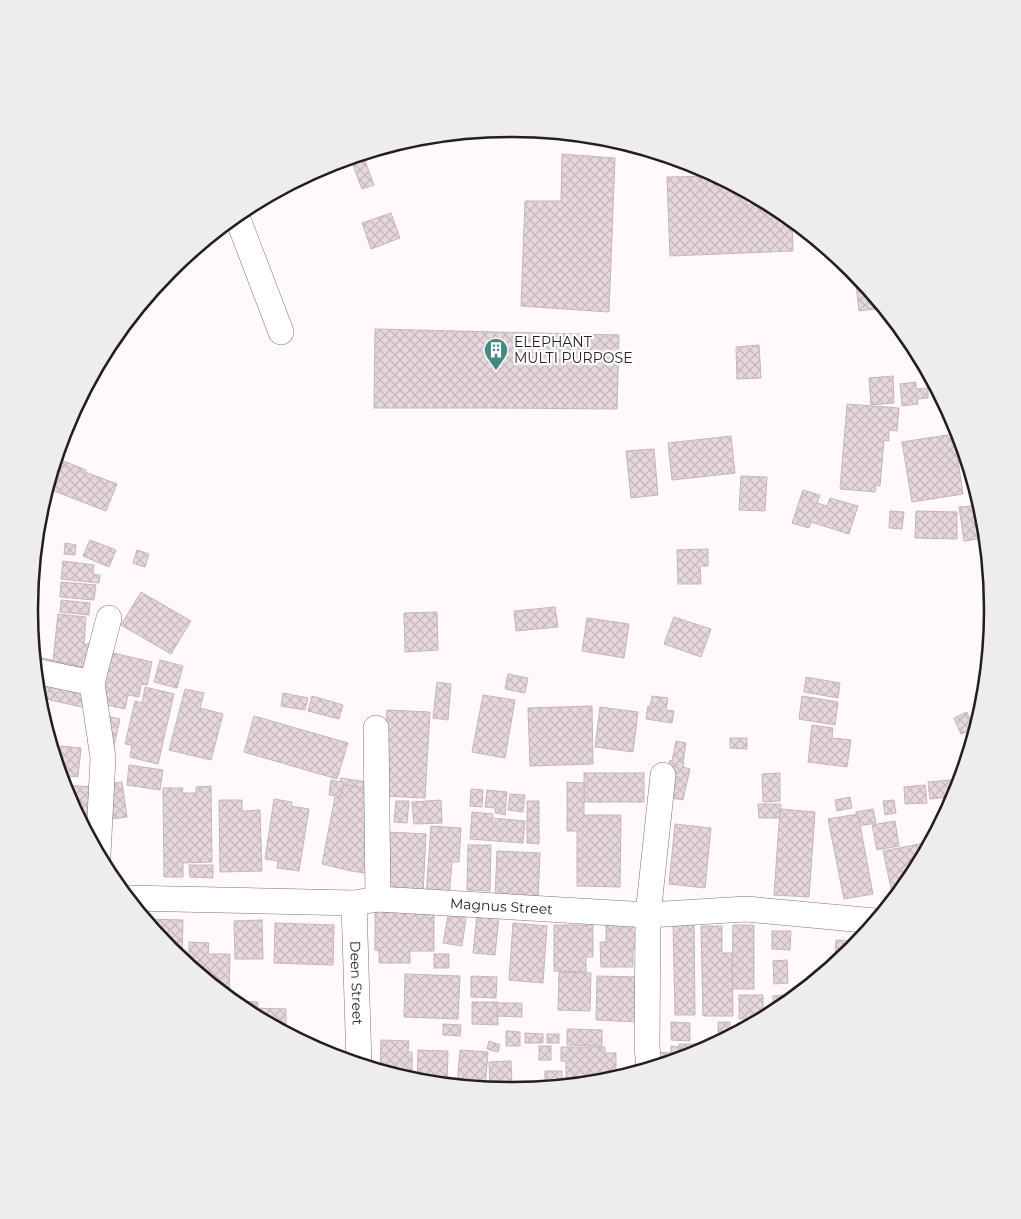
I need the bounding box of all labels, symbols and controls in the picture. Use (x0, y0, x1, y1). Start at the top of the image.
place label: ELEPHANT MULTI PURPOSE (514, 333, 633, 367)
building icon: ELEPHANT MULTI PURPOSE (483, 337, 509, 371)
street label: Magnus Street (449, 894, 554, 918)
street label: Deen Street (346, 941, 367, 1026)

